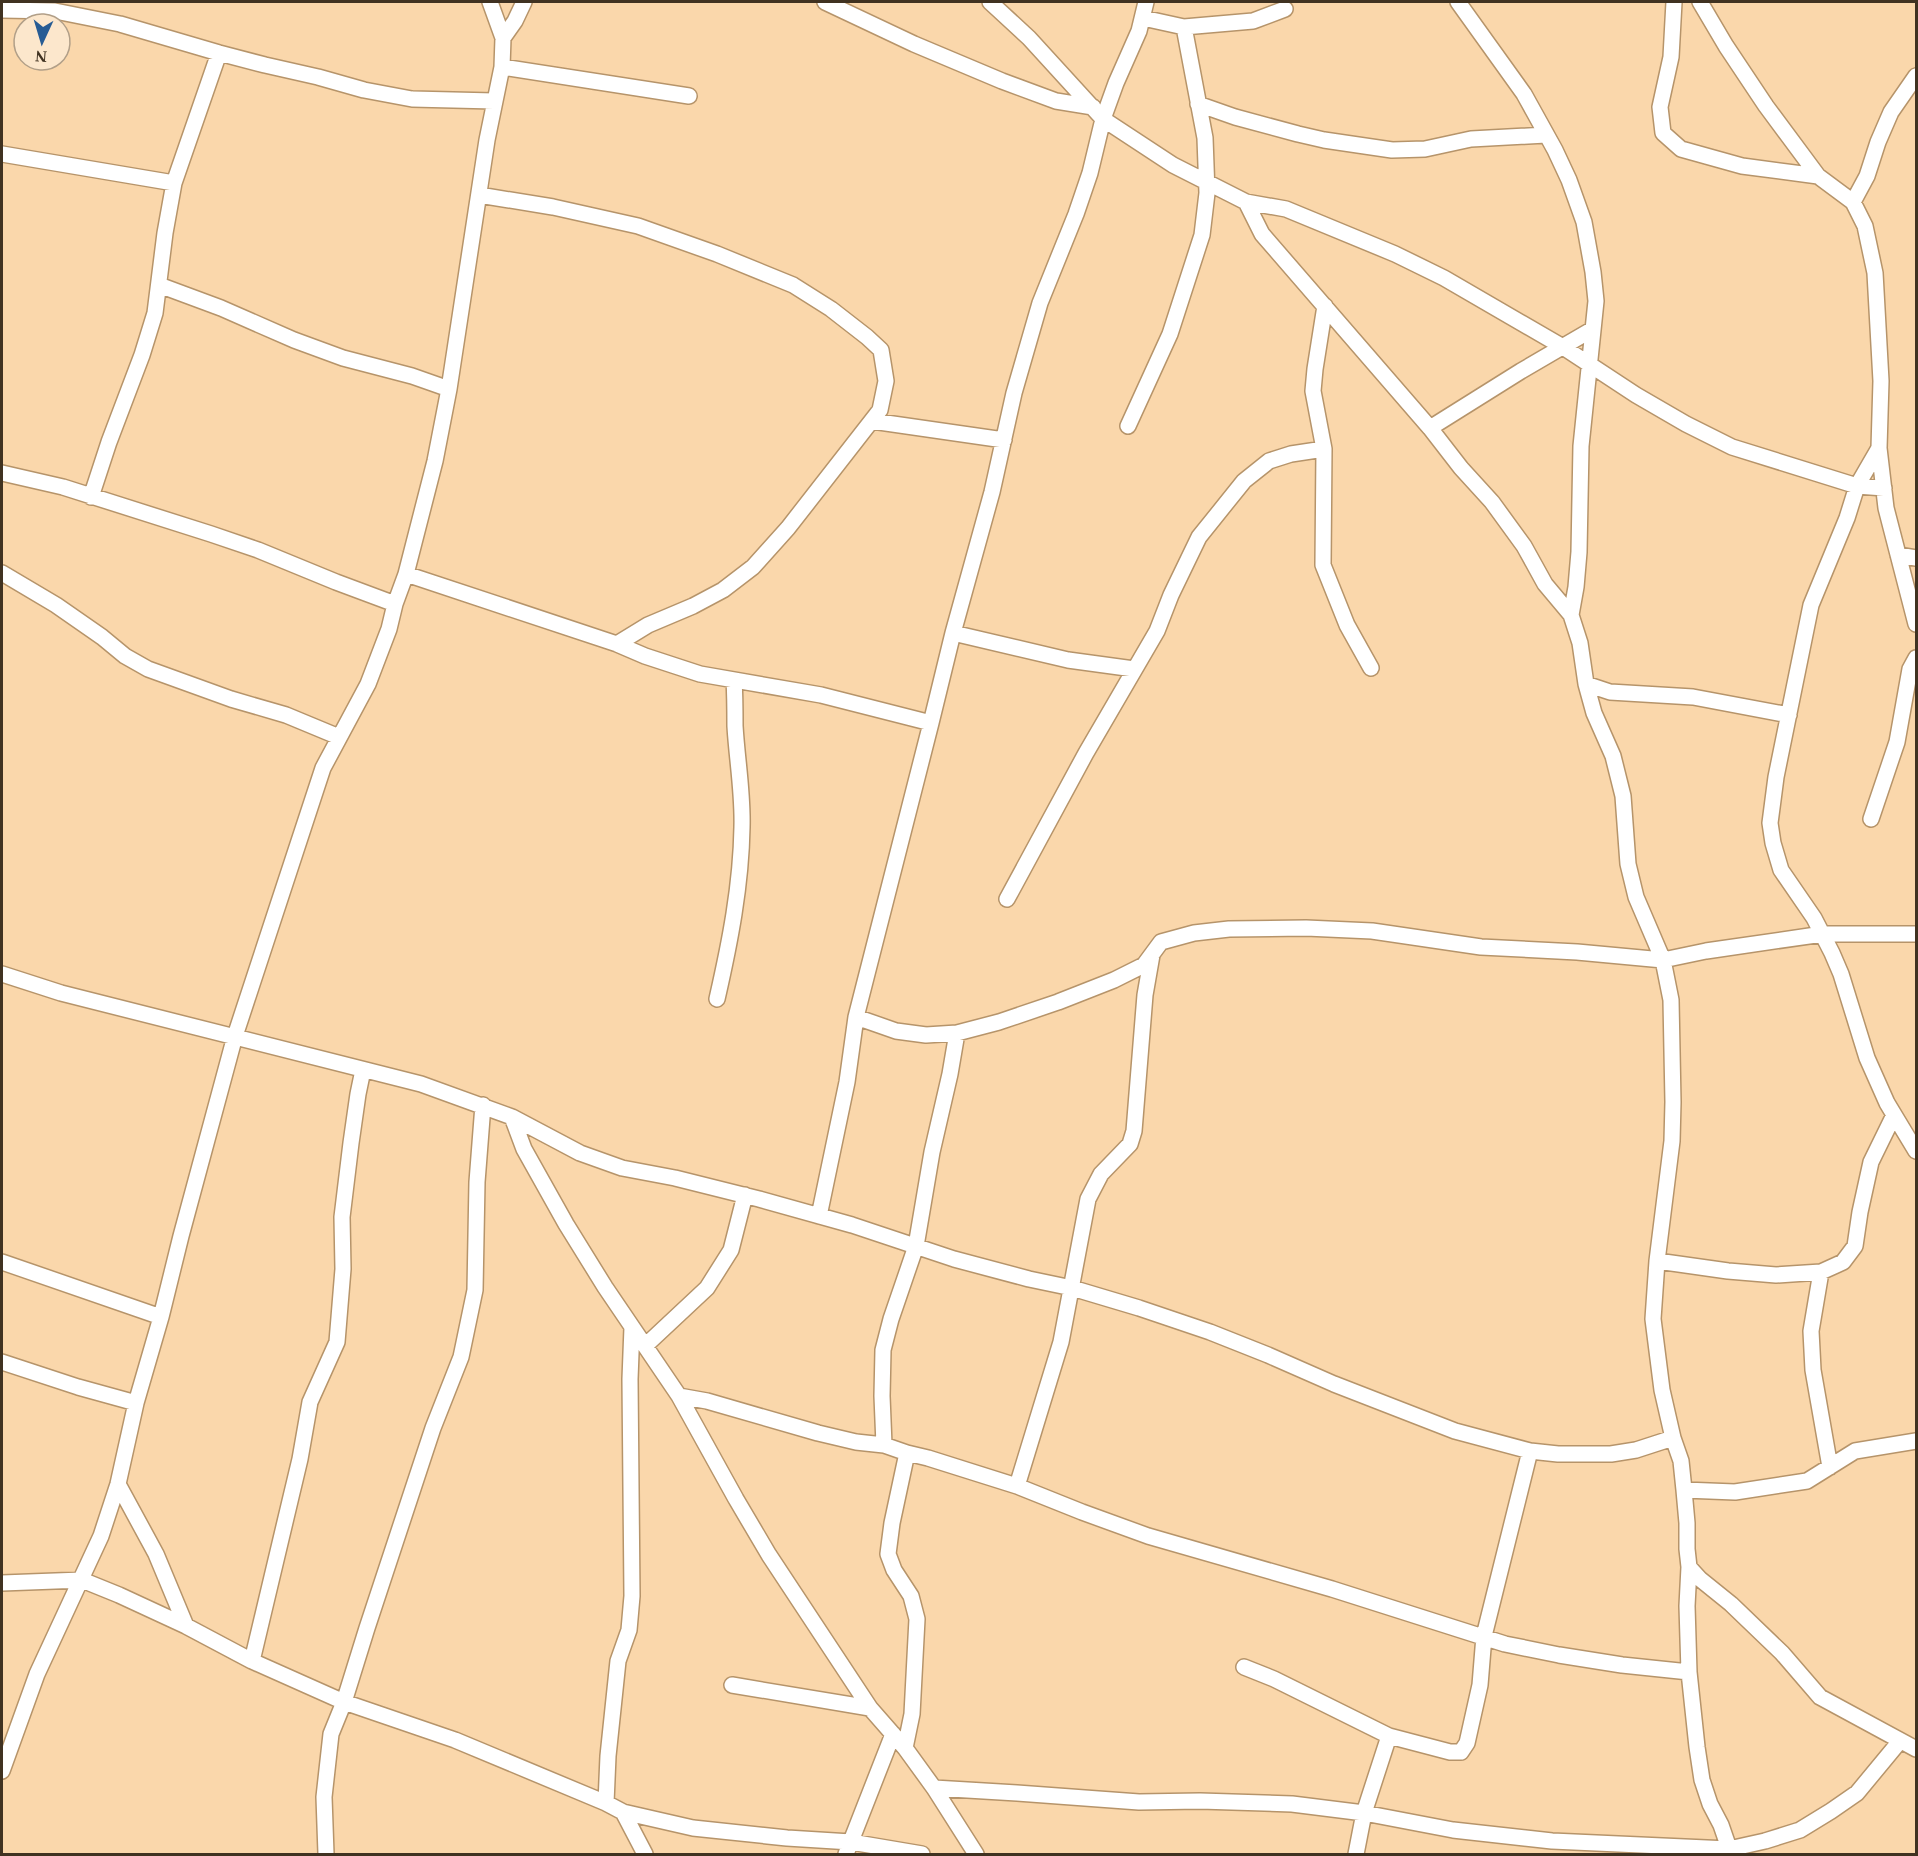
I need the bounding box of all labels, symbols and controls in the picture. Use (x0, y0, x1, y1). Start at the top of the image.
north arrow (12, 12, 72, 72)
text: N (34, 48, 47, 65)

